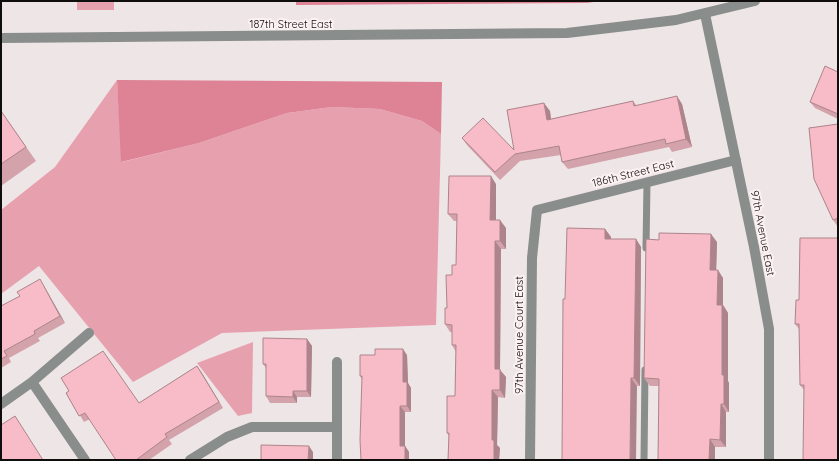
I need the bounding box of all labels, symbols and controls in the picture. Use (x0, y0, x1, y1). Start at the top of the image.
street label: 187th Street East (249, 17, 333, 31)
street label: 186th Street East (591, 156, 676, 190)
street label: 97th Avenue East (748, 189, 778, 277)
street label: 97th Avenue Court East (512, 276, 526, 394)

